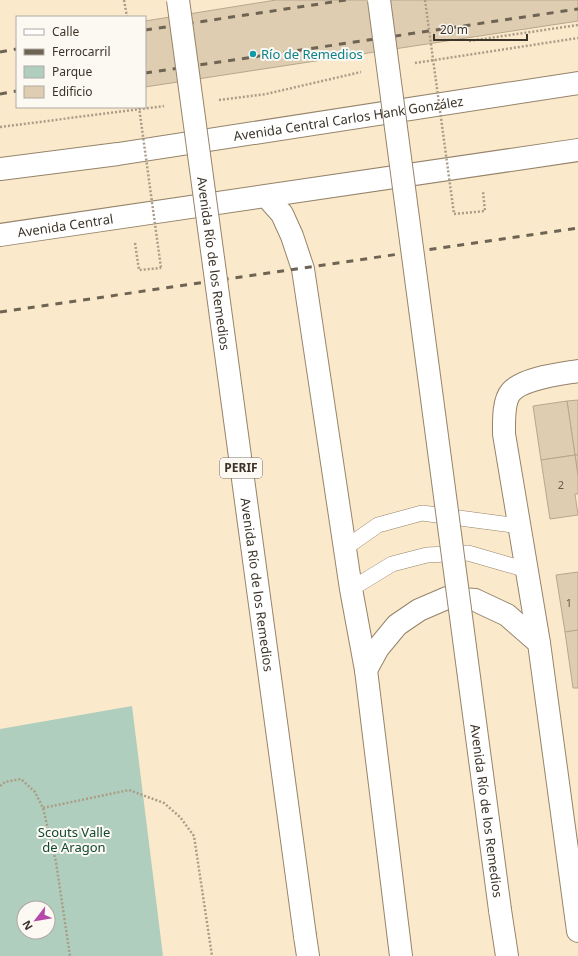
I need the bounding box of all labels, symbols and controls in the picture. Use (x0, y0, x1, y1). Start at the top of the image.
legend (16, 16, 146, 108)
scale bar (434, 16, 527, 42)
text: 20 m (440, 21, 468, 38)
text: Calle (52, 23, 80, 40)
text: Ferrocarril (52, 43, 111, 60)
place label: Río de Remedios (261, 45, 363, 63)
marker: Río de Remedios (248, 49, 258, 59)
text: Parque (52, 63, 93, 80)
text: Edificio (52, 83, 93, 100)
street label: Avenida Central Carlos Hank González (232, 92, 465, 145)
street label: Avenida Río de los Remedios (193, 176, 234, 352)
street label: Avenida Central (16, 209, 114, 241)
road number: PERIF (220, 458, 262, 478)
house number: 2 (558, 477, 564, 492)
street label: Avenida Río de los Remedios (237, 497, 278, 673)
house number: 1 (566, 595, 572, 610)
street label: Avenida Río de los Remedios (466, 723, 507, 899)
park label: Scouts Valle de Aragon (38, 823, 110, 856)
north arrow (16, 900, 56, 940)
text: N (18, 918, 36, 933)

